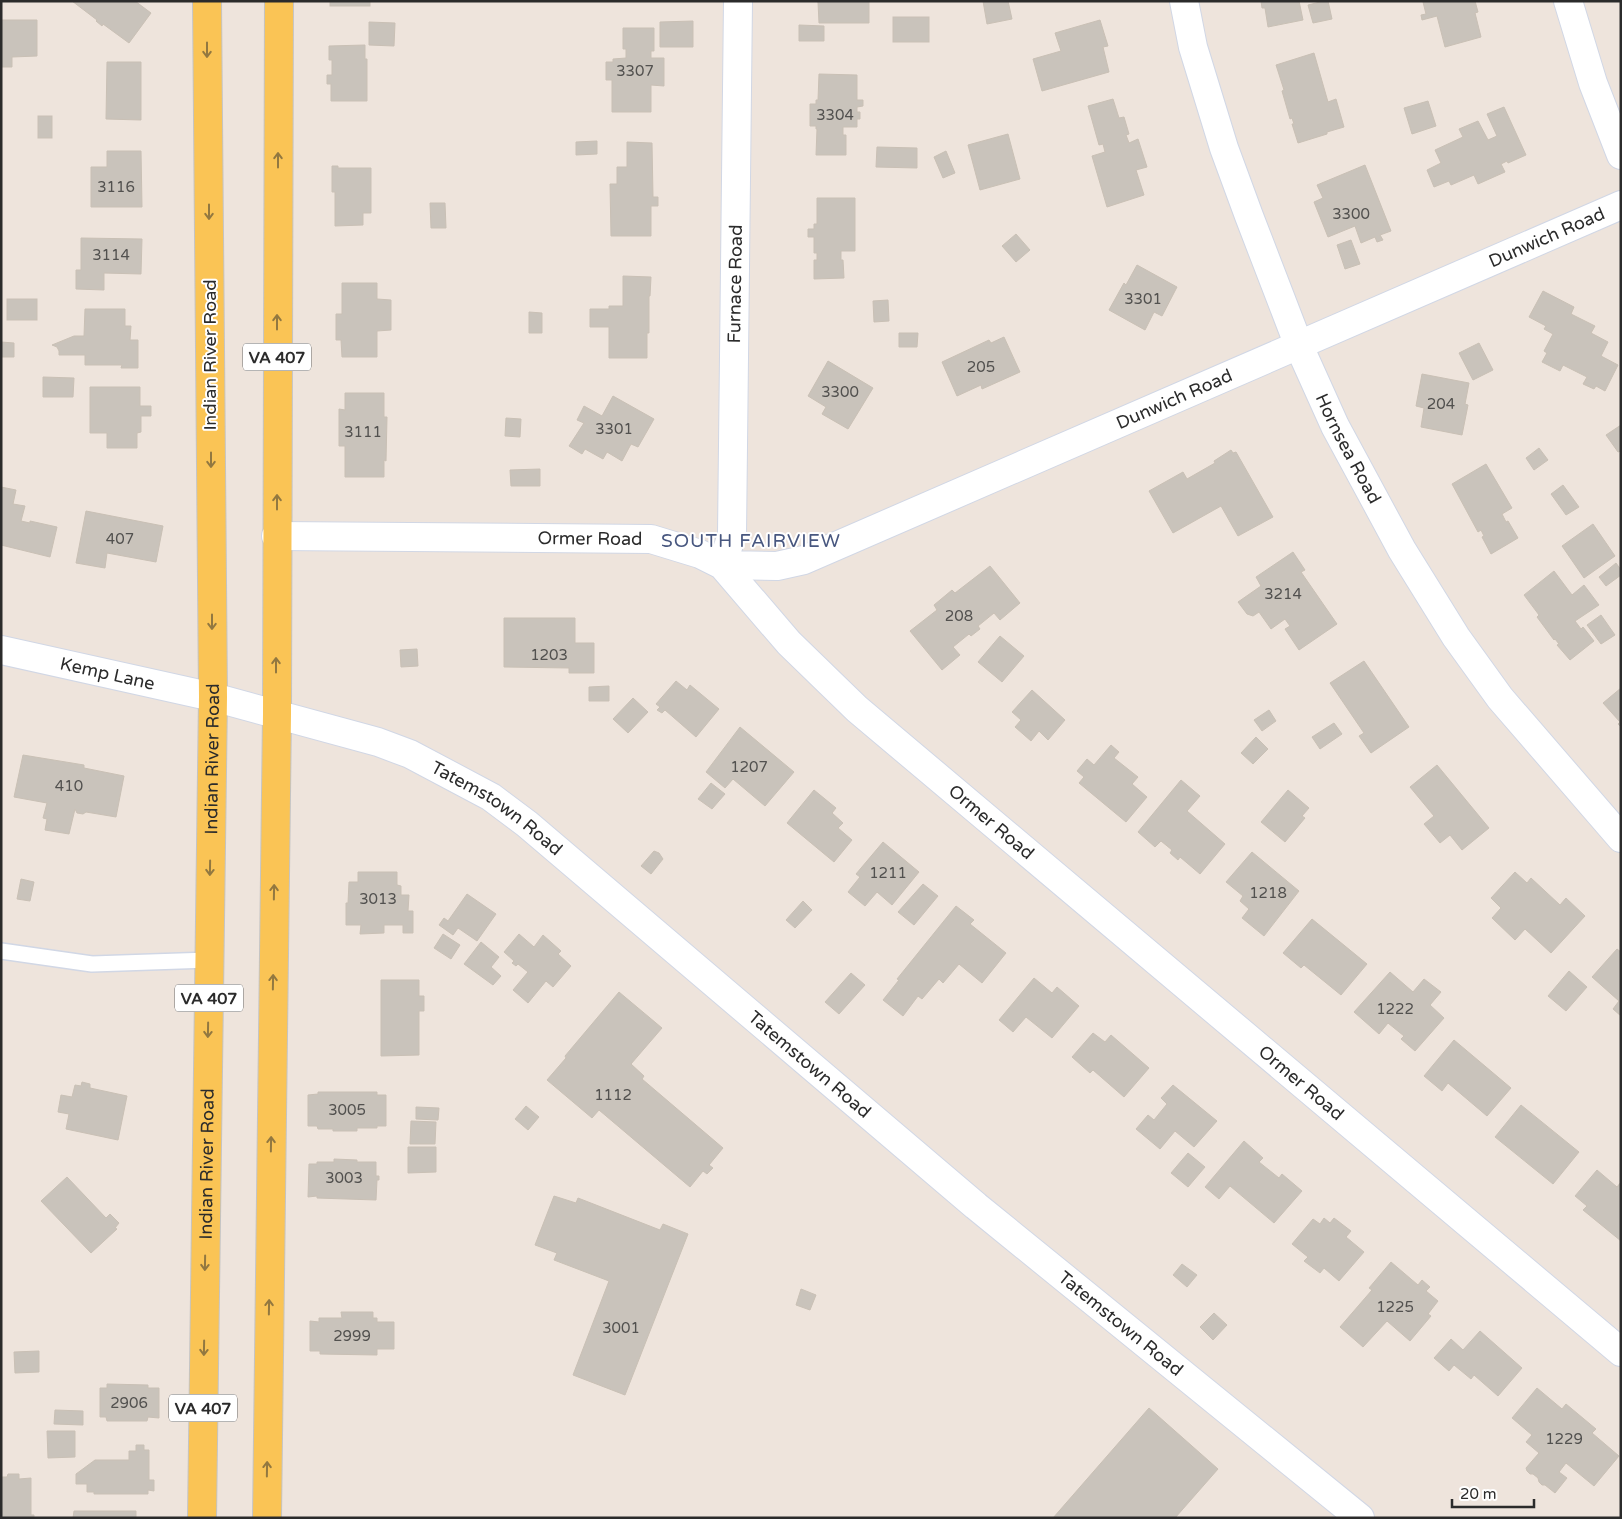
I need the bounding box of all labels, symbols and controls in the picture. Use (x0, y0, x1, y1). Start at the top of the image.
one-way arrow (202, 42, 212, 58)
house number: 3307 (616, 62, 654, 80)
house number: 3304 (816, 106, 854, 124)
one-way arrow (273, 152, 283, 168)
house number: 3116 (97, 178, 135, 196)
street label: Dunwich Road (1485, 202, 1608, 272)
one-way arrow (204, 204, 213, 220)
house number: 3300 (1332, 205, 1370, 223)
street label: Furnace Road (723, 224, 747, 344)
house number: 3114 (92, 246, 130, 264)
street label: Indian River Road (199, 279, 221, 431)
house number: 3301 (1124, 290, 1162, 308)
one-way arrow (272, 315, 282, 331)
road number: VA 407 (243, 344, 311, 371)
house number: 205 (967, 358, 995, 376)
street label: Dunwich Road (1113, 364, 1236, 434)
house number: 3300 (821, 383, 859, 401)
street label: Hornsea Road (1311, 390, 1386, 507)
house number: 204 (1427, 395, 1455, 413)
house number: 3301 (595, 420, 633, 438)
house number: 3111 (344, 423, 382, 441)
one-way arrow (206, 452, 216, 468)
one-way arrow (272, 495, 281, 511)
street label: Ormer Road (537, 527, 643, 550)
house number: 407 (106, 530, 134, 548)
district label: SOUTH FAIRVIEW (661, 530, 841, 552)
house number: 3214 (1264, 585, 1302, 603)
house number: 208 (945, 607, 973, 625)
one-way arrow (207, 614, 217, 630)
house number: 1203 (530, 646, 568, 664)
street label: Kemp Lane (58, 652, 157, 695)
one-way arrow (271, 657, 281, 674)
street label: Indian River Road (200, 683, 224, 835)
street label: Tatemstown Road (427, 756, 567, 860)
house number: 1207 (730, 758, 768, 776)
house number: 410 (55, 777, 83, 795)
street label: Ormer Road (944, 780, 1039, 864)
one-way arrow (206, 860, 215, 876)
house number: 1211 (869, 864, 907, 882)
one-way arrow (269, 884, 279, 900)
house number: 1218 (1249, 884, 1287, 902)
house number: 3013 (359, 890, 397, 908)
one-way arrow (268, 974, 278, 990)
road number: VA 407 (175, 984, 243, 1011)
house number: 1222 (1376, 1000, 1414, 1018)
street label: Tatemstown Road (744, 1006, 875, 1123)
one-way arrow (203, 1022, 213, 1038)
street label: Ormer Road (1254, 1041, 1348, 1125)
house number: 1112 (594, 1086, 632, 1104)
street label: Indian River Road (195, 1088, 219, 1240)
house number: 3005 (328, 1101, 366, 1119)
one-way arrow (266, 1136, 276, 1152)
house number: 3003 (325, 1169, 363, 1187)
one-way arrow (200, 1254, 210, 1271)
street label: Tatemstown Road (1054, 1266, 1187, 1381)
house number: 1225 (1376, 1298, 1414, 1316)
one-way arrow (264, 1299, 274, 1315)
house number: 3001 (602, 1319, 640, 1337)
house number: 2999 (333, 1327, 371, 1345)
one-way arrow (199, 1340, 209, 1356)
house number: 2906 (110, 1394, 148, 1412)
road number: VA 407 (169, 1395, 237, 1422)
house number: 1229 (1545, 1430, 1583, 1448)
one-way arrow (262, 1461, 272, 1478)
scale bar (1452, 1476, 1534, 1508)
text: 20 m (1460, 1485, 1497, 1503)

